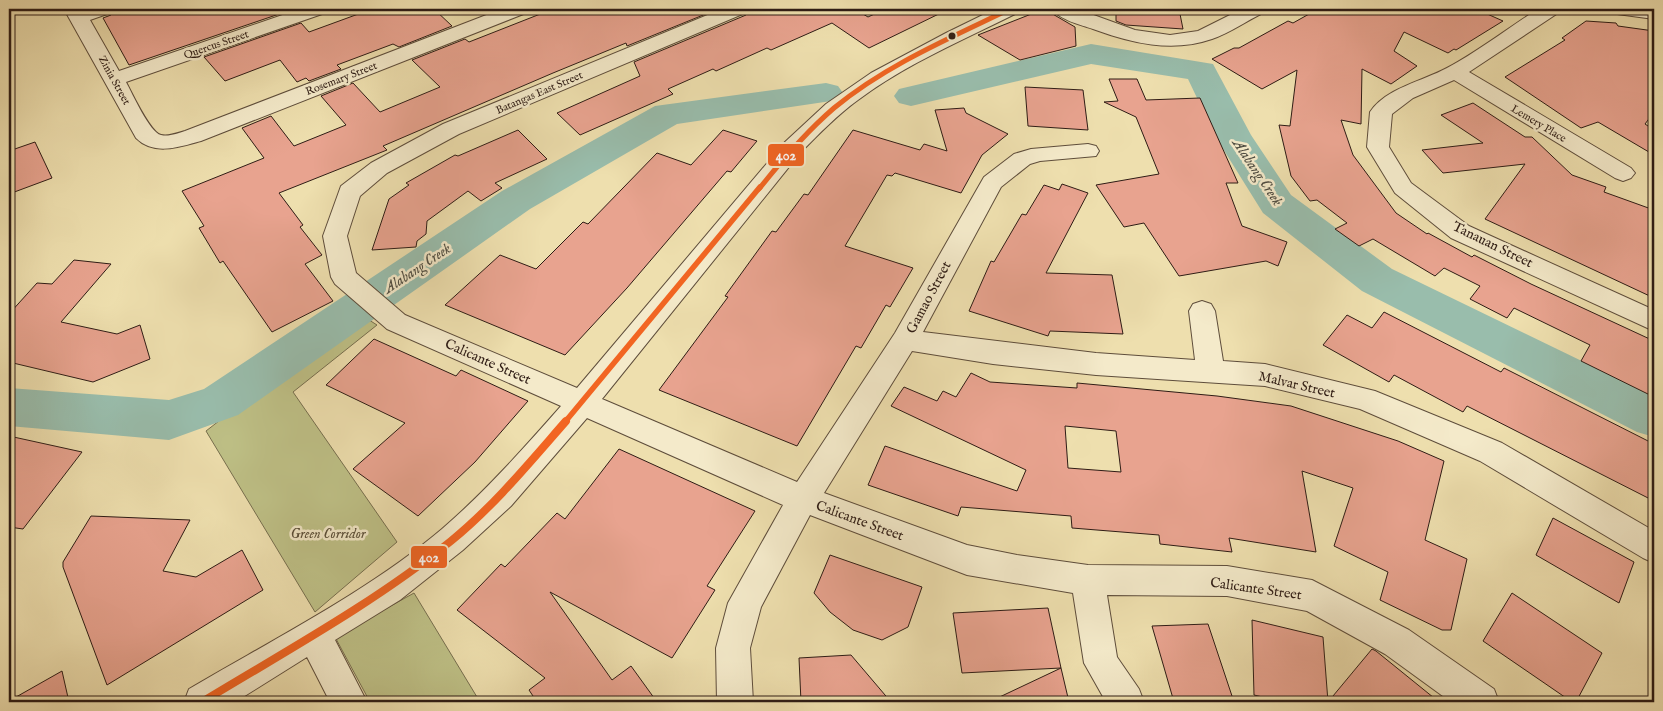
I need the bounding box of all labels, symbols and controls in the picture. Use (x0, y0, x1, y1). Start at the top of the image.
street label: Quercus Street (182, 27, 251, 63)
unlabelled marker (947, 31, 957, 41)
street label: Zinia Street (95, 53, 133, 108)
street label: Rosemary Street (304, 59, 379, 99)
street label: Batangas East Street (494, 68, 585, 118)
street label: Lemery Place (1508, 102, 1569, 146)
water label: Alabang Creek (1226, 133, 1287, 210)
line badge: 402 (767, 143, 805, 167)
text: 402 (776, 147, 797, 165)
street label: Tanauan Street (1449, 218, 1536, 272)
water label: Alabang Creek (378, 239, 455, 300)
street label: Gamao Street (902, 258, 956, 337)
street label: Calicante Street (442, 335, 534, 389)
street label: Malvar Street (1257, 367, 1337, 403)
street label: Calicante Street (813, 497, 906, 545)
park label: Green Corridor (290, 525, 367, 543)
line badge: 402 (410, 545, 448, 569)
text: 402 (419, 549, 440, 567)
street label: Calicante Street (1209, 574, 1303, 604)

